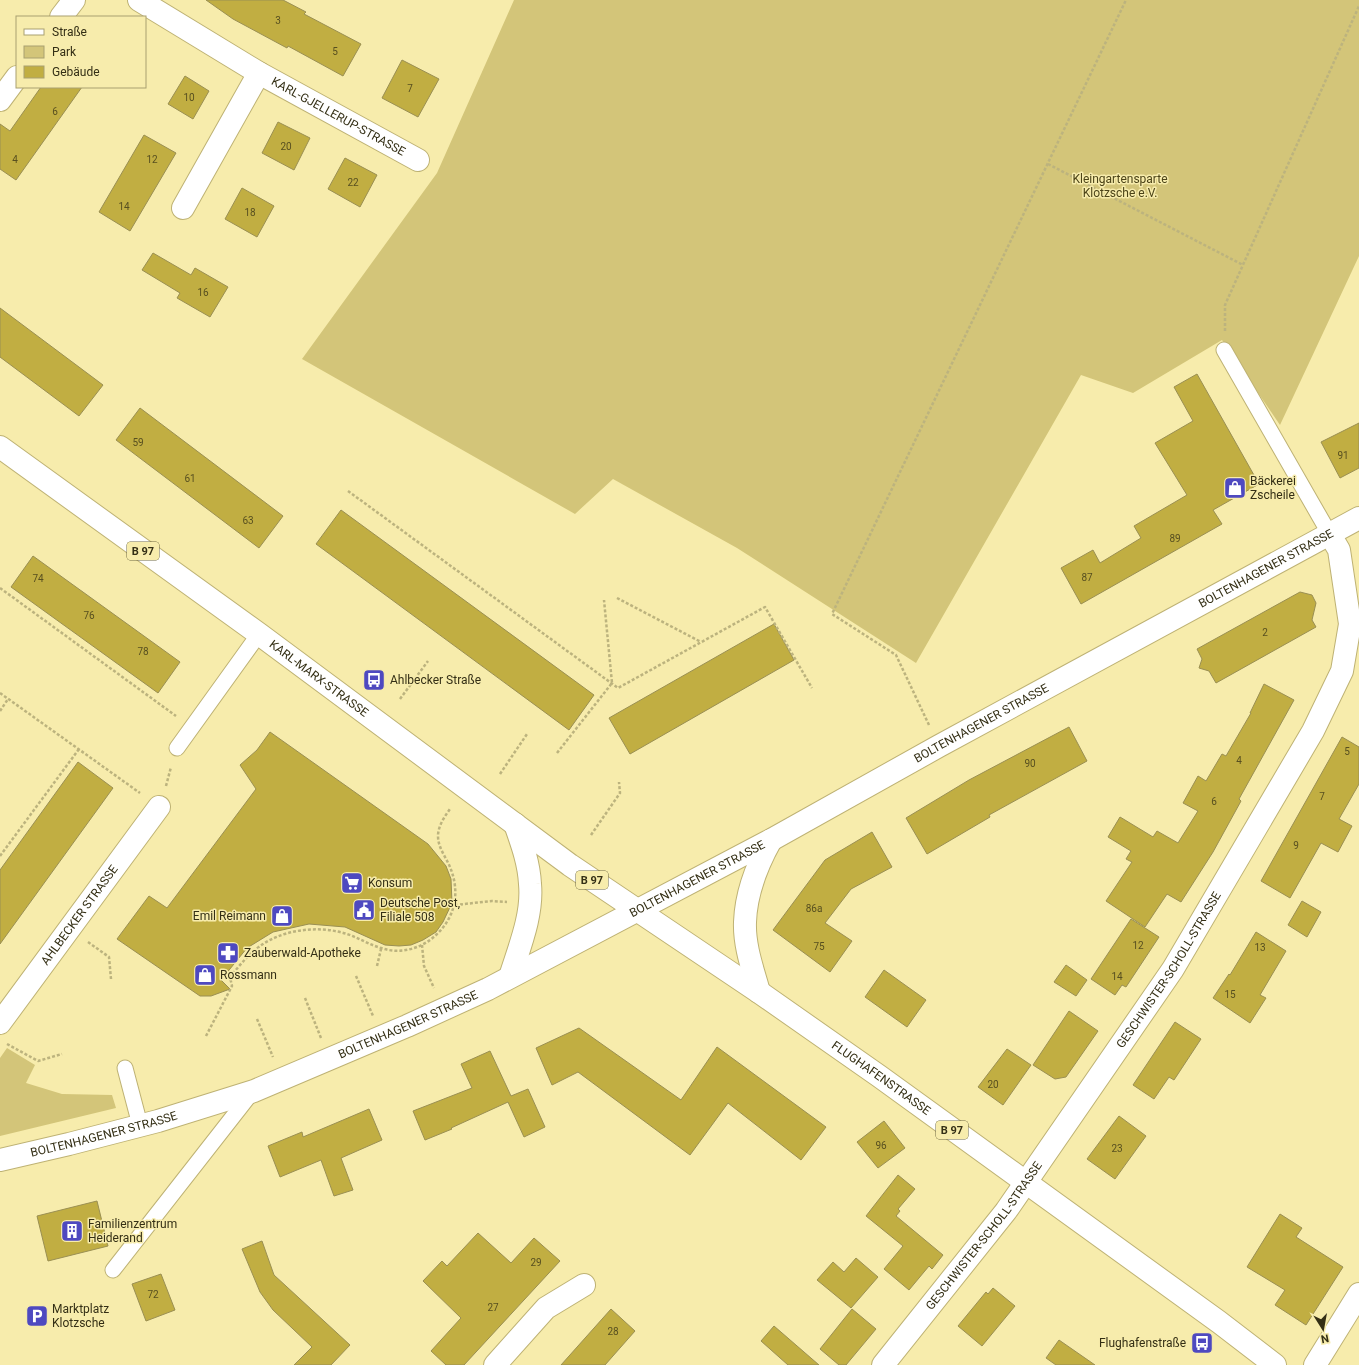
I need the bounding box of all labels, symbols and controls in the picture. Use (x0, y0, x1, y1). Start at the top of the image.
house number: 3 (275, 15, 281, 26)
legend (16, 16, 146, 88)
text: Straße (52, 25, 87, 39)
text: Park (52, 45, 77, 59)
house number: 5 (332, 46, 338, 57)
text: Gebäude (52, 65, 100, 79)
street label: KARL-GJELLERUP-STRASSE (269, 74, 408, 159)
house number: 7 (407, 83, 413, 94)
house number: 10 (183, 92, 195, 103)
house number: 6 (52, 106, 58, 117)
house number: 20 (280, 141, 292, 152)
house number: 4 (12, 154, 18, 165)
house number: 12 (146, 154, 158, 165)
park label: Kleingartensparte Klotzsche e.V. (1072, 172, 1168, 200)
house number: 22 (347, 177, 359, 188)
house number: 14 (118, 201, 130, 212)
house number: 18 (244, 207, 256, 218)
house number: 16 (197, 287, 209, 298)
house number: 59 (132, 437, 144, 448)
house number: 91 (1337, 450, 1349, 461)
house number: 61 (184, 473, 196, 484)
place label: Bäckerei Zscheile (1250, 474, 1296, 502)
shop icon: Bäckerei Zscheile (1222, 475, 1248, 501)
house number: 63 (242, 515, 254, 526)
street label: BOLTENHAGENER STRASSE (1196, 526, 1336, 611)
house number: 89 (1169, 533, 1181, 544)
road number: B 97 (127, 542, 159, 560)
house number: 87 (1081, 572, 1093, 583)
house number: 74 (32, 573, 44, 584)
house number: 76 (83, 610, 95, 621)
house number: 2 (1262, 627, 1268, 638)
street label: KARL-MARX-STRASSE (267, 637, 371, 720)
house number: 78 (137, 646, 149, 657)
bus stop icon: Ahlbecker Straße (361, 667, 387, 693)
place label: Ahlbecker Straße (390, 673, 481, 687)
street label: BOLTENHAGENER STRASSE (912, 681, 1051, 766)
house number: 5 (1344, 746, 1350, 757)
house number: 4 (1236, 755, 1242, 766)
house number: 90 (1024, 758, 1036, 769)
house number: 7 (1319, 791, 1325, 802)
house number: 6 (1211, 796, 1217, 807)
street label: BOLTENHAGENER STRASSE (627, 837, 767, 920)
house number: 9 (1293, 840, 1299, 851)
street label: AHLBECKER STRASSE (38, 862, 121, 968)
supermarket icon: Konsum (339, 870, 365, 896)
road number: B 97 (576, 871, 608, 889)
place label: Konsum (368, 876, 412, 890)
street label: GESCHWISTER-SCHOLL-STRASSE (1114, 889, 1224, 1051)
place label: Deutsche Post, Filiale 508 (380, 896, 460, 924)
public building icon: Deutsche Post, Filiale 508 (351, 897, 377, 923)
shop icon: Emil Reimann (269, 903, 295, 929)
house number: 86a (806, 903, 822, 914)
place label: Emil Reimann (193, 909, 266, 923)
pharmacy icon: Zauberwald-Apotheke (215, 940, 241, 966)
house number: 12 (1132, 940, 1144, 951)
house number: 75 (813, 941, 825, 952)
house number: 13 (1254, 942, 1266, 953)
place label: Zauberwald-Apotheke (244, 946, 361, 960)
shop icon: Rossmann (192, 962, 218, 988)
place label: Rossmann (220, 968, 277, 982)
house number: 14 (1111, 971, 1123, 982)
street label: BOLTENHAGENER STRASSE (336, 988, 480, 1061)
house number: 15 (1224, 989, 1236, 1000)
street label: FLUGHAFENSTRASSE (829, 1038, 933, 1118)
house number: 20 (987, 1079, 999, 1090)
street label: BOLTENHAGENER STRASSE (29, 1108, 179, 1160)
road number: B 97 (936, 1121, 968, 1139)
house number: 96 (875, 1140, 887, 1151)
house number: 23 (1111, 1143, 1123, 1154)
street label: GESCHWISTER-SCHOLL-STRASSE (923, 1159, 1045, 1313)
place label: Familienzentrum Heiderand (88, 1217, 177, 1245)
building icon: Familienzentrum Heiderand (59, 1218, 85, 1244)
house number: 29 (530, 1257, 542, 1268)
house number: 72 (147, 1289, 159, 1300)
place label: Marktplatz Klotzsche (52, 1302, 109, 1330)
house number: 27 (487, 1302, 499, 1313)
parking icon: Marktplatz Klotzsche (24, 1303, 50, 1329)
north arrow (1303, 1309, 1343, 1349)
house number: 28 (607, 1326, 619, 1337)
bus stop icon: Flughafenstraße (1189, 1330, 1215, 1356)
text: N (1320, 1331, 1330, 1345)
place label: Flughafenstraße (1099, 1336, 1186, 1350)

